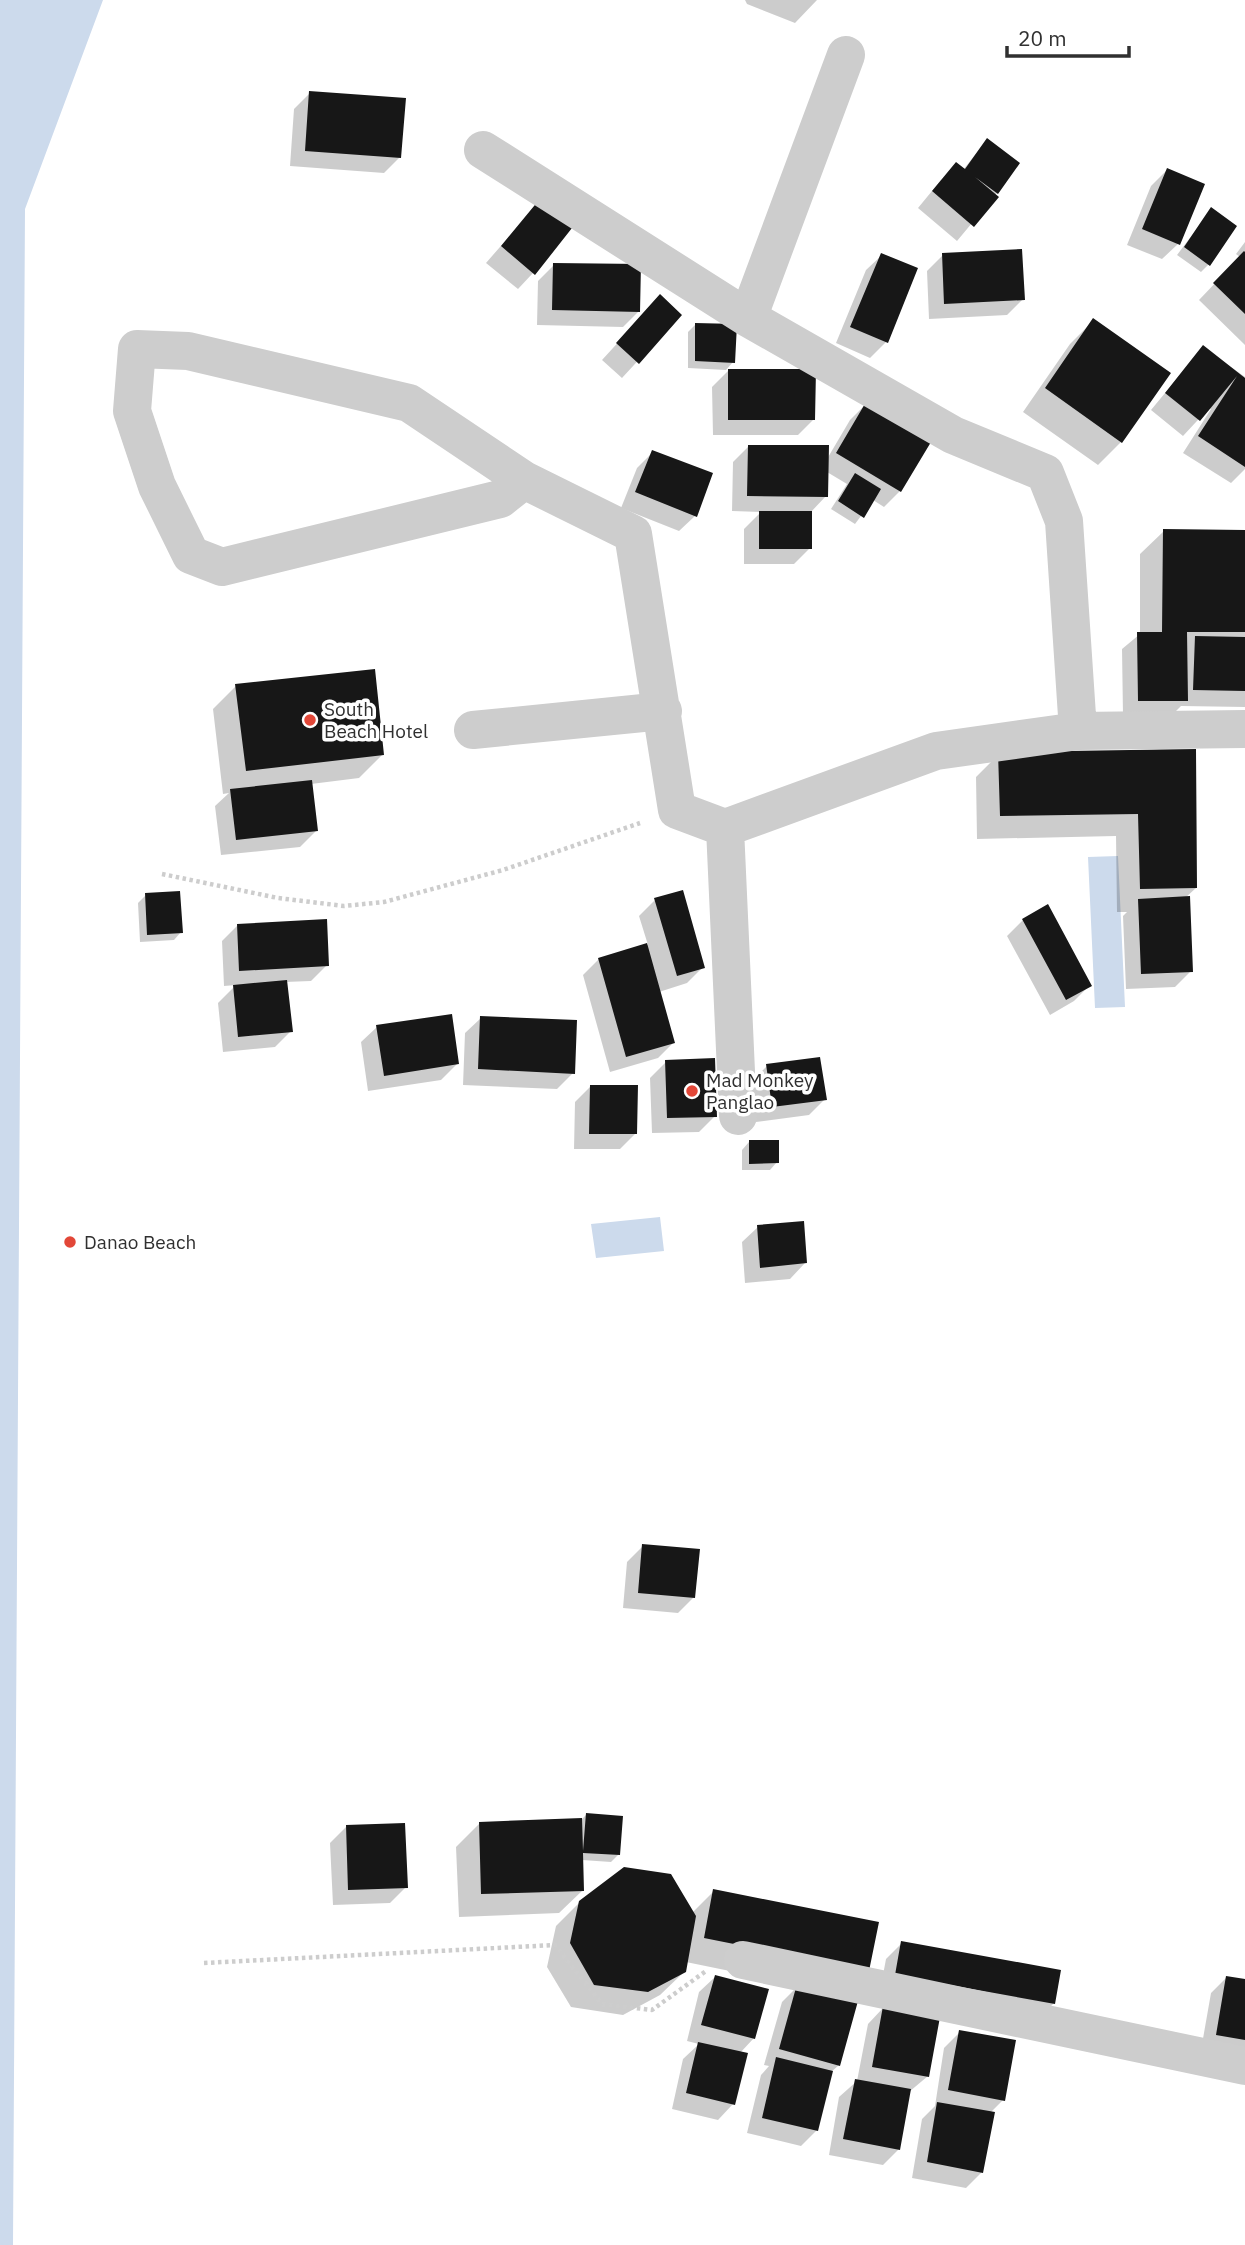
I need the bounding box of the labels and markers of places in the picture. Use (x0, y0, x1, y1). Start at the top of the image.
place label: South Beach Hotel (324, 697, 428, 743)
marker: South Beach Hotel (302, 712, 318, 728)
place label: Mad Monkey Panglao (706, 1068, 814, 1114)
marker: Mad Monkey Panglao (684, 1083, 700, 1099)
place label: Danao Beach (84, 1230, 196, 1254)
marker: Danao Beach (62, 1234, 78, 1250)

